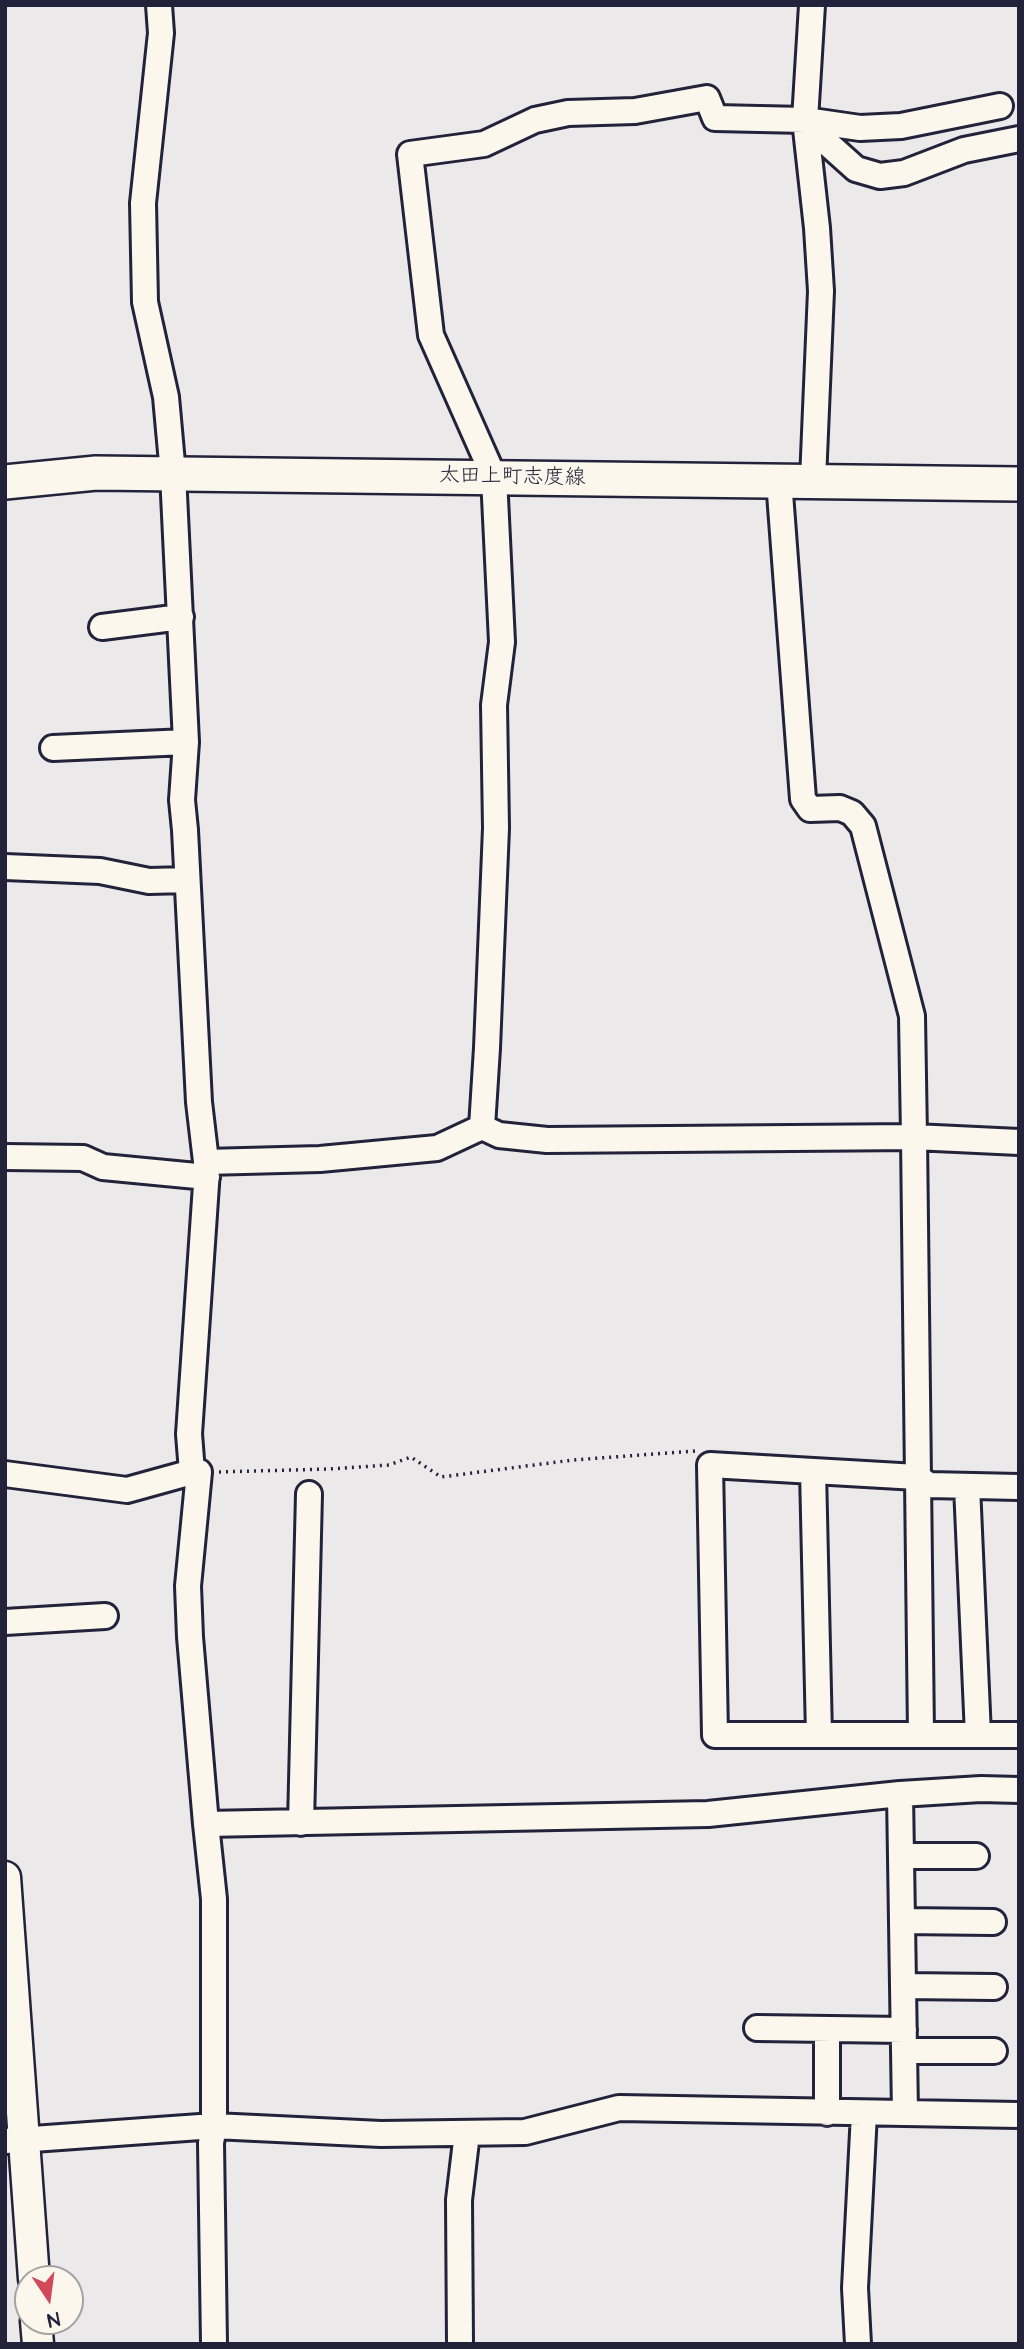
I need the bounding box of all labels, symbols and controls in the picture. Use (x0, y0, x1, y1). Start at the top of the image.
street label: 太田上町志度線 (438, 464, 586, 492)
north arrow (14, 2265, 84, 2335)
text: N (45, 2305, 62, 2333)

